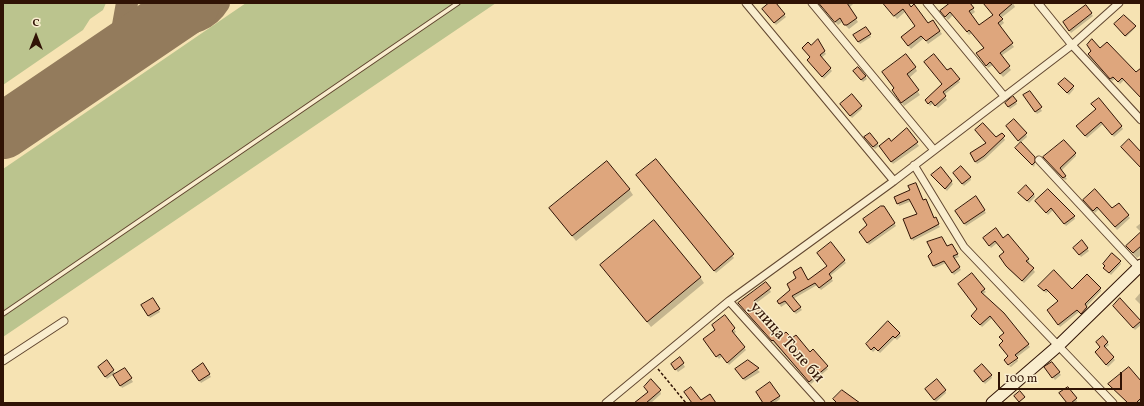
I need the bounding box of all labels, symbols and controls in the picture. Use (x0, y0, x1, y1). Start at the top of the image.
north arrow (16, 16, 56, 56)
text: С (32, 16, 40, 31)
street label: улица Толе би (745, 299, 827, 387)
scale bar (1000, 364, 1124, 390)
text: 100 m (1005, 371, 1037, 387)

